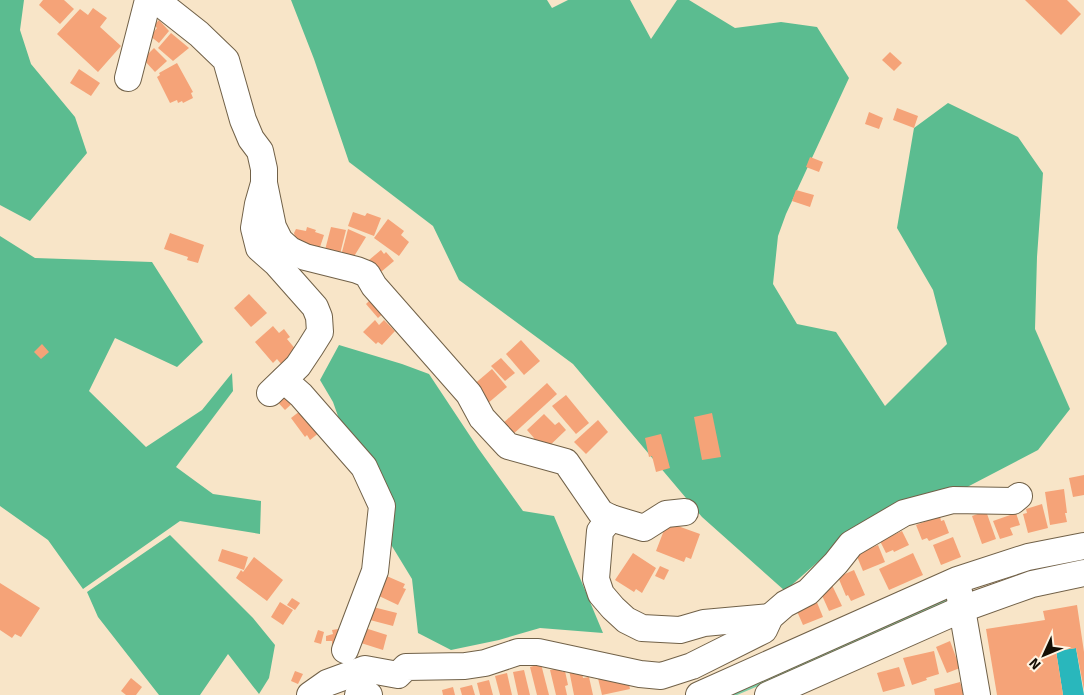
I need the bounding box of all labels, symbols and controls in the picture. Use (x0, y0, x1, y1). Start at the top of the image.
north arrow (1019, 630, 1069, 680)
text: N (1026, 654, 1045, 673)

